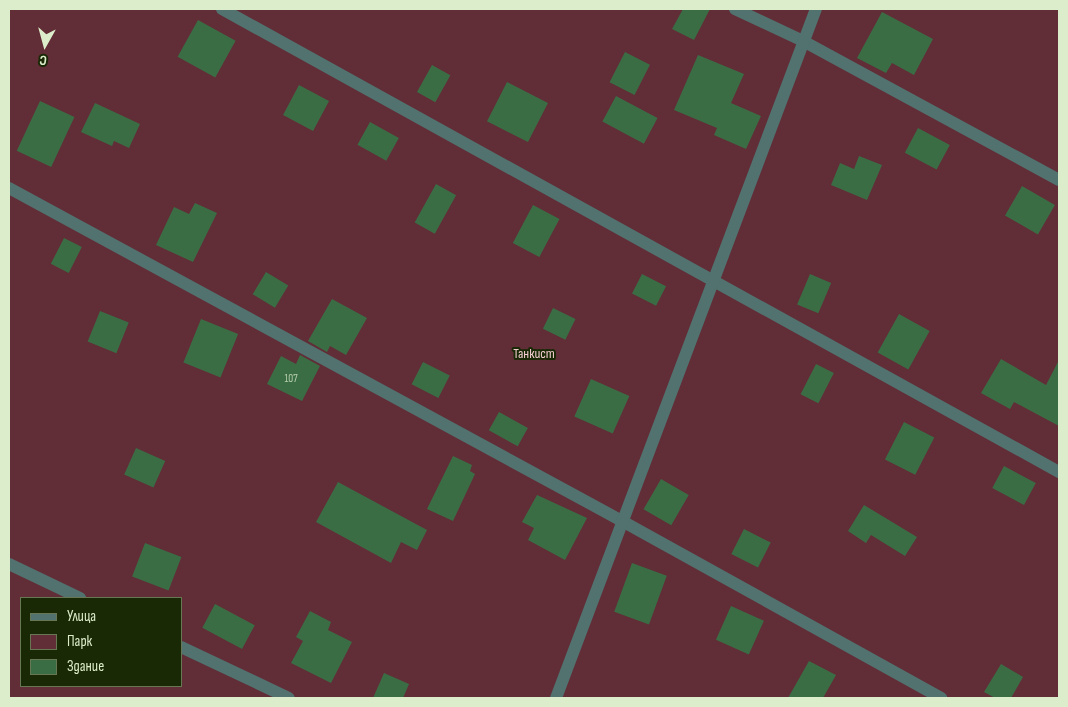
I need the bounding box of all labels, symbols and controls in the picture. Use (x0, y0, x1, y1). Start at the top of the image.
north arrow (20, 20, 70, 70)
text: С (39, 52, 48, 69)
park label: Танкист (513, 346, 555, 362)
house number: 107 (284, 372, 298, 386)
legend (20, 597, 182, 687)
text: Улица (67, 607, 96, 626)
text: Парк (67, 632, 92, 651)
text: Здание (67, 657, 104, 676)

